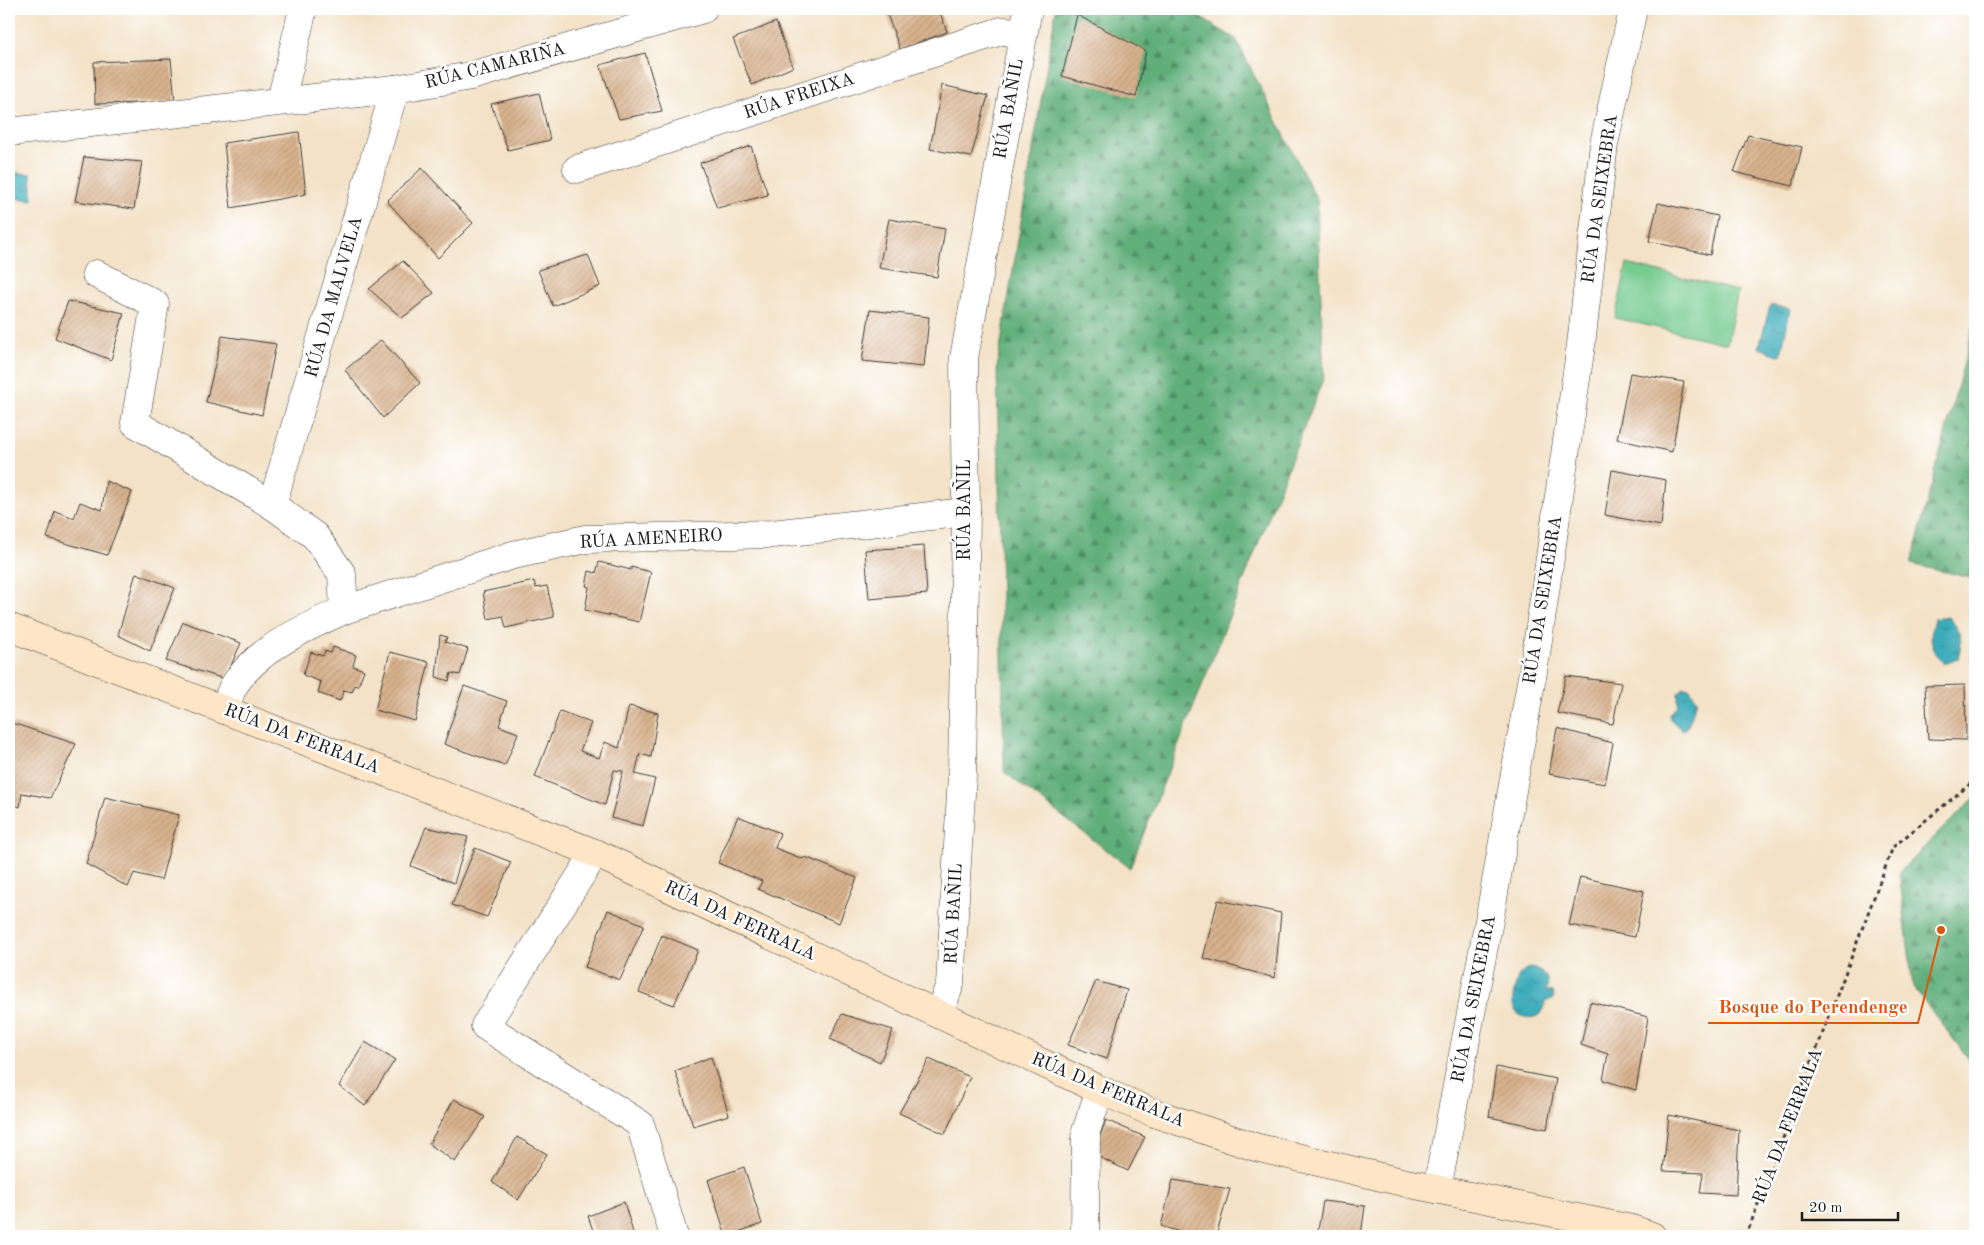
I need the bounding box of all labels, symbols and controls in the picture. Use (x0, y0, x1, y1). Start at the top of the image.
street label: RÚA CAMARIÑA (422, 35, 567, 92)
street label: RÚA BAÑIL (986, 56, 1027, 161)
street label: RÚA FREIXA (740, 65, 857, 122)
street label: RÚA DA SEIXEBRA (1574, 112, 1621, 285)
street label: RÚA DA MALVELA (298, 213, 366, 380)
street label: RÚA BAÑIL (951, 459, 974, 561)
street label: RÚA DA SEIXEBRA (1516, 513, 1565, 686)
street label: RÚA AMENEIRO (579, 521, 723, 552)
street label: RÚA DA FERRALA (222, 696, 384, 777)
street label: RÚA BAÑIL (937, 862, 966, 965)
street label: RÚA DA FERRALA (661, 873, 821, 964)
street label: RÚA DA SEIXEBRA (1444, 912, 1499, 1084)
callout: Bosque do Perendenge (1708, 989, 1918, 1023)
text: Bosque do Perendenge (1718, 999, 1908, 1018)
street label: RÚA DA FERRALA (1745, 1044, 1826, 1206)
street label: RÚA DA FERRALA (1029, 1045, 1190, 1131)
scale bar (1802, 1190, 1898, 1222)
text: 20 m (1809, 1201, 1843, 1216)

